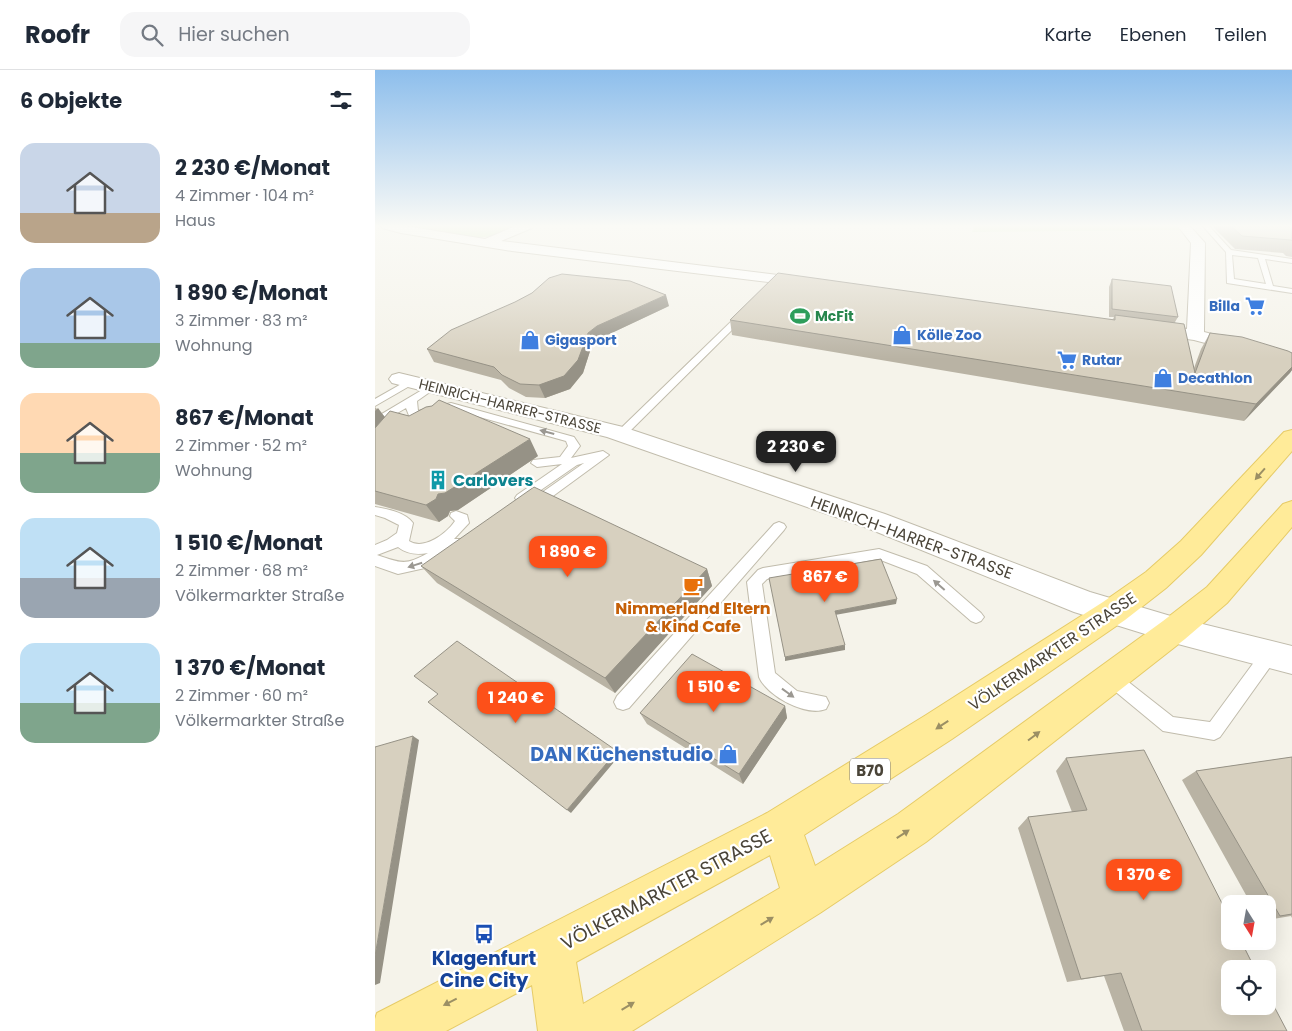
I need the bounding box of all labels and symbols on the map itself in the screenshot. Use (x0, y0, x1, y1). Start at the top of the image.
supermarket icon: Billa (1244, 295, 1266, 317)
place label: Billa (1209, 296, 1240, 316)
sports icon: McFit (789, 305, 811, 327)
place label: McFit (815, 306, 854, 326)
shop icon: Kölle Zoo (891, 324, 913, 346)
place label: Kölle Zoo (917, 325, 982, 345)
shop icon: Gigasport (519, 329, 541, 351)
place label: Gigasport (545, 330, 617, 350)
supermarket icon: Rutar (1056, 349, 1078, 371)
place label: Rutar (1082, 350, 1122, 370)
shop icon: Decathlon (1152, 367, 1174, 389)
place label: Decathlon (1178, 368, 1252, 388)
street label: HEINRICH-HARRER-STRASSE (417, 374, 603, 438)
one-way arrow (540, 428, 555, 436)
pin: 2 230 € (750, 430, 842, 473)
one-way arrow (1255, 467, 1266, 480)
building icon: Carlovers (427, 469, 449, 491)
place label: Carlovers (453, 469, 534, 492)
street label: HEINRICH-HARRER-STRASSE (807, 490, 1016, 585)
pin: 1 890 € (522, 536, 614, 578)
pin: 867 € (790, 560, 860, 603)
one-way arrow (407, 561, 422, 569)
cafe icon: Nimmerland Eltern & Kind Cafe (682, 575, 704, 597)
one-way arrow (933, 580, 945, 591)
street label: VÖLKERMARKTER STRASSE (964, 586, 1141, 716)
place label: Nimmerland Eltern & Kind Cafe (615, 597, 771, 638)
pin: 1 510 € (668, 670, 760, 713)
pin: 1 240 € (470, 682, 562, 724)
one-way arrow (781, 688, 795, 698)
one-way arrow (935, 720, 949, 730)
one-way arrow (1027, 731, 1040, 742)
place label: DAN Küchenstudio (530, 741, 713, 768)
shop icon: DAN Küchenstudio (717, 743, 739, 765)
road number: B70 (850, 758, 890, 784)
street label: VÖLKERMARKTER STRASSE (556, 822, 776, 957)
one-way arrow (897, 829, 910, 838)
pin: 1 370 € (1098, 858, 1190, 901)
north arrow (1221, 895, 1276, 950)
one-way arrow (760, 917, 773, 926)
bus stop icon: Klagenfurt Cine City (473, 923, 495, 945)
place label: Klagenfurt Cine City (432, 945, 537, 994)
one-way arrow (443, 998, 457, 1006)
one-way arrow (621, 1001, 634, 1010)

